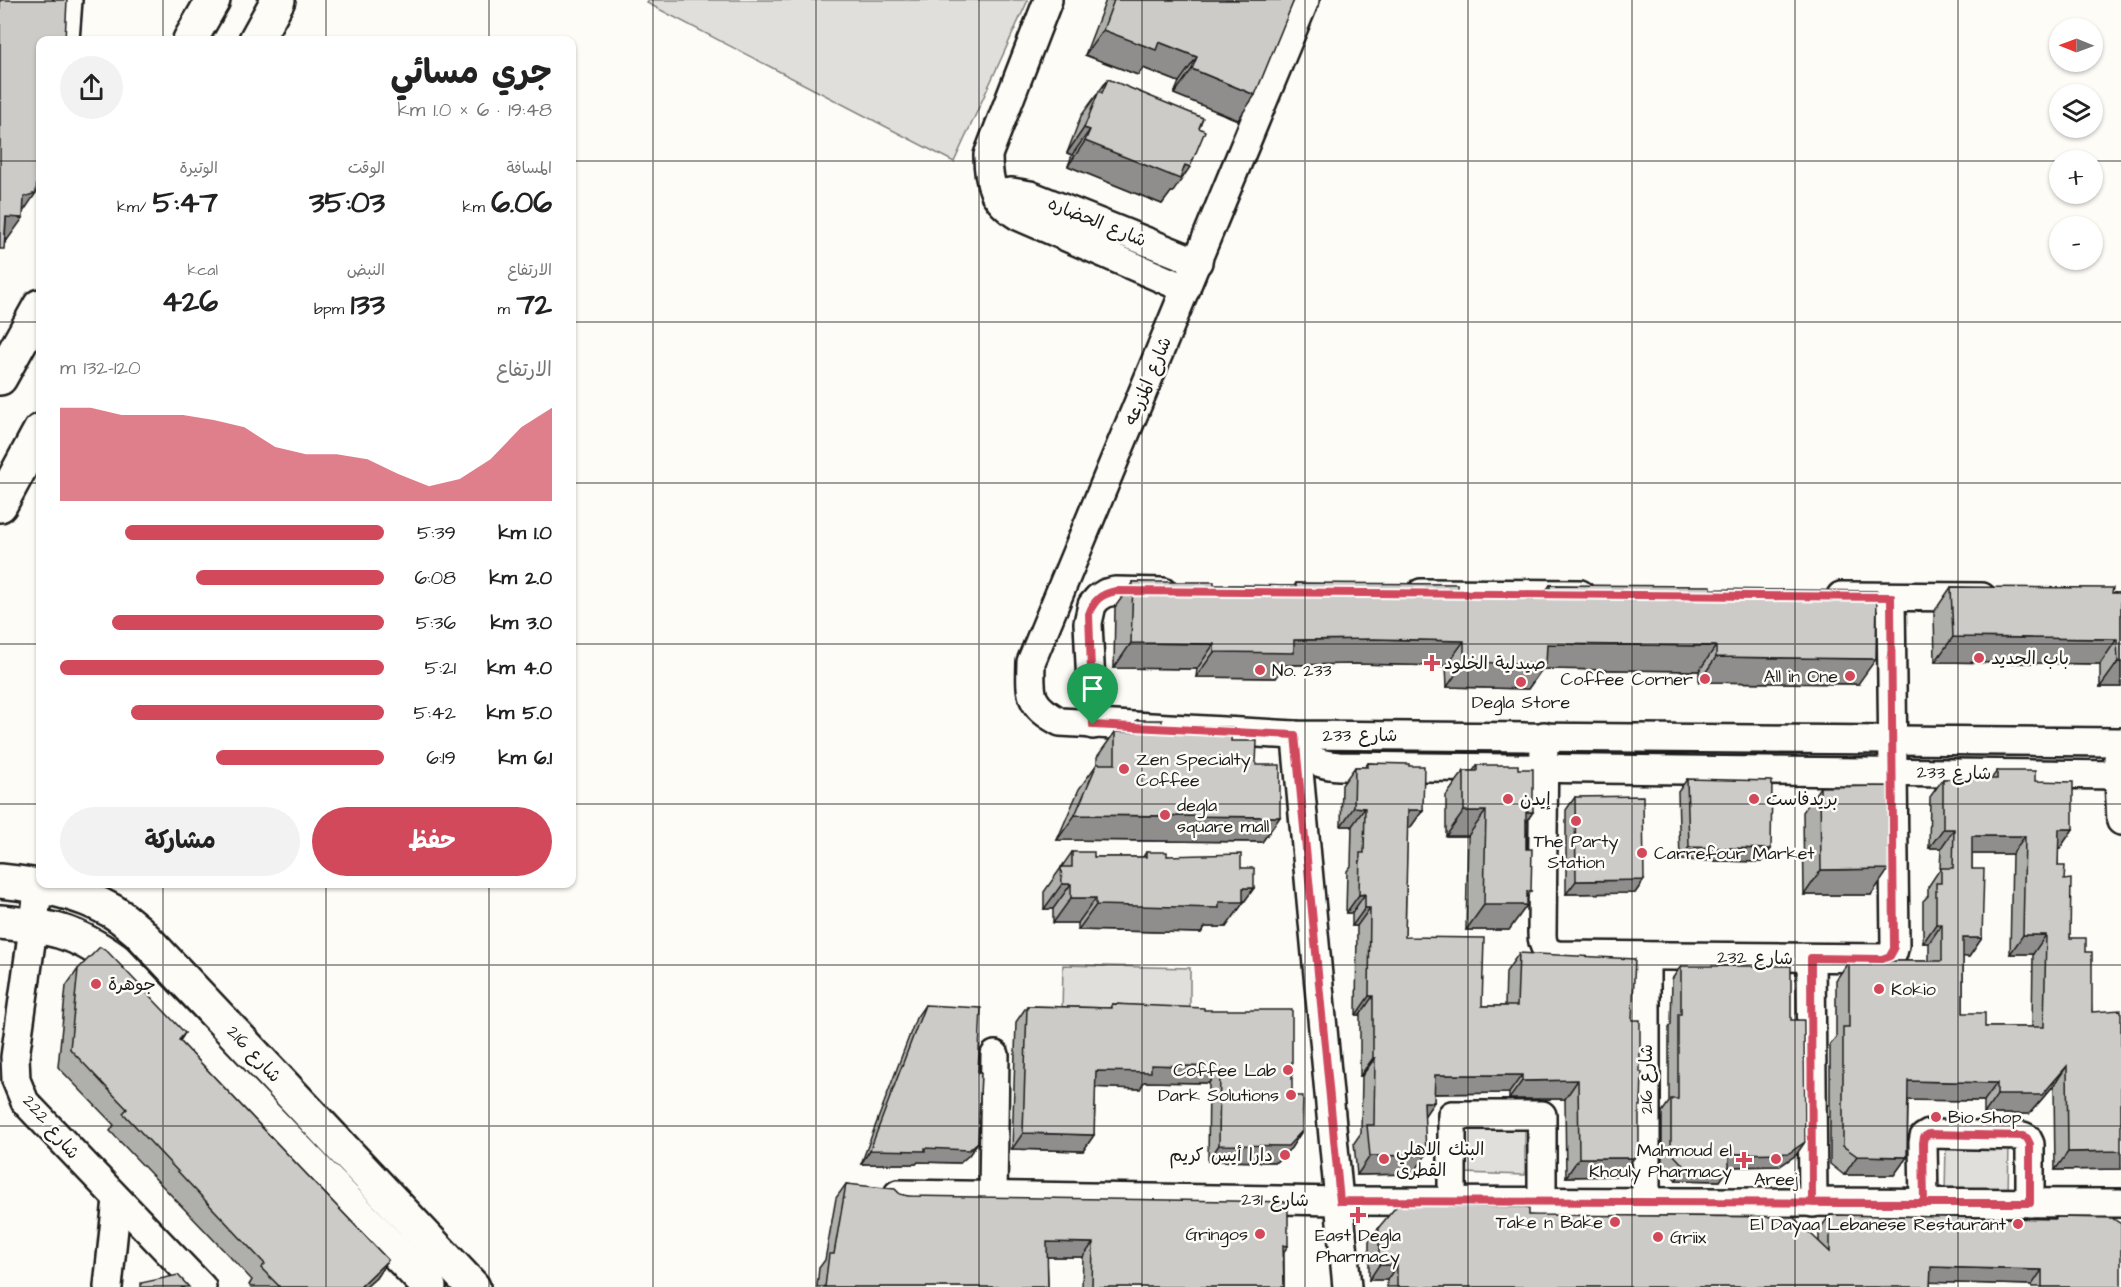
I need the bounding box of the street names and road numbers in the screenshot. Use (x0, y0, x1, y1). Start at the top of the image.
street label: شارع الحضاره (1044, 191, 1150, 253)
street label: شارع المزرعه (1118, 333, 1178, 429)
street label: شارع 233 (1323, 723, 1397, 748)
street label: شارع 233 (1916, 760, 1992, 786)
street label: شارع 232 (1717, 945, 1793, 971)
street label: شارع 216 (221, 1020, 287, 1088)
street label: شارع 216 (1634, 1044, 1659, 1114)
street label: شارع 222 (17, 1089, 85, 1165)
street label: شارع 231 (1241, 1187, 1309, 1213)

